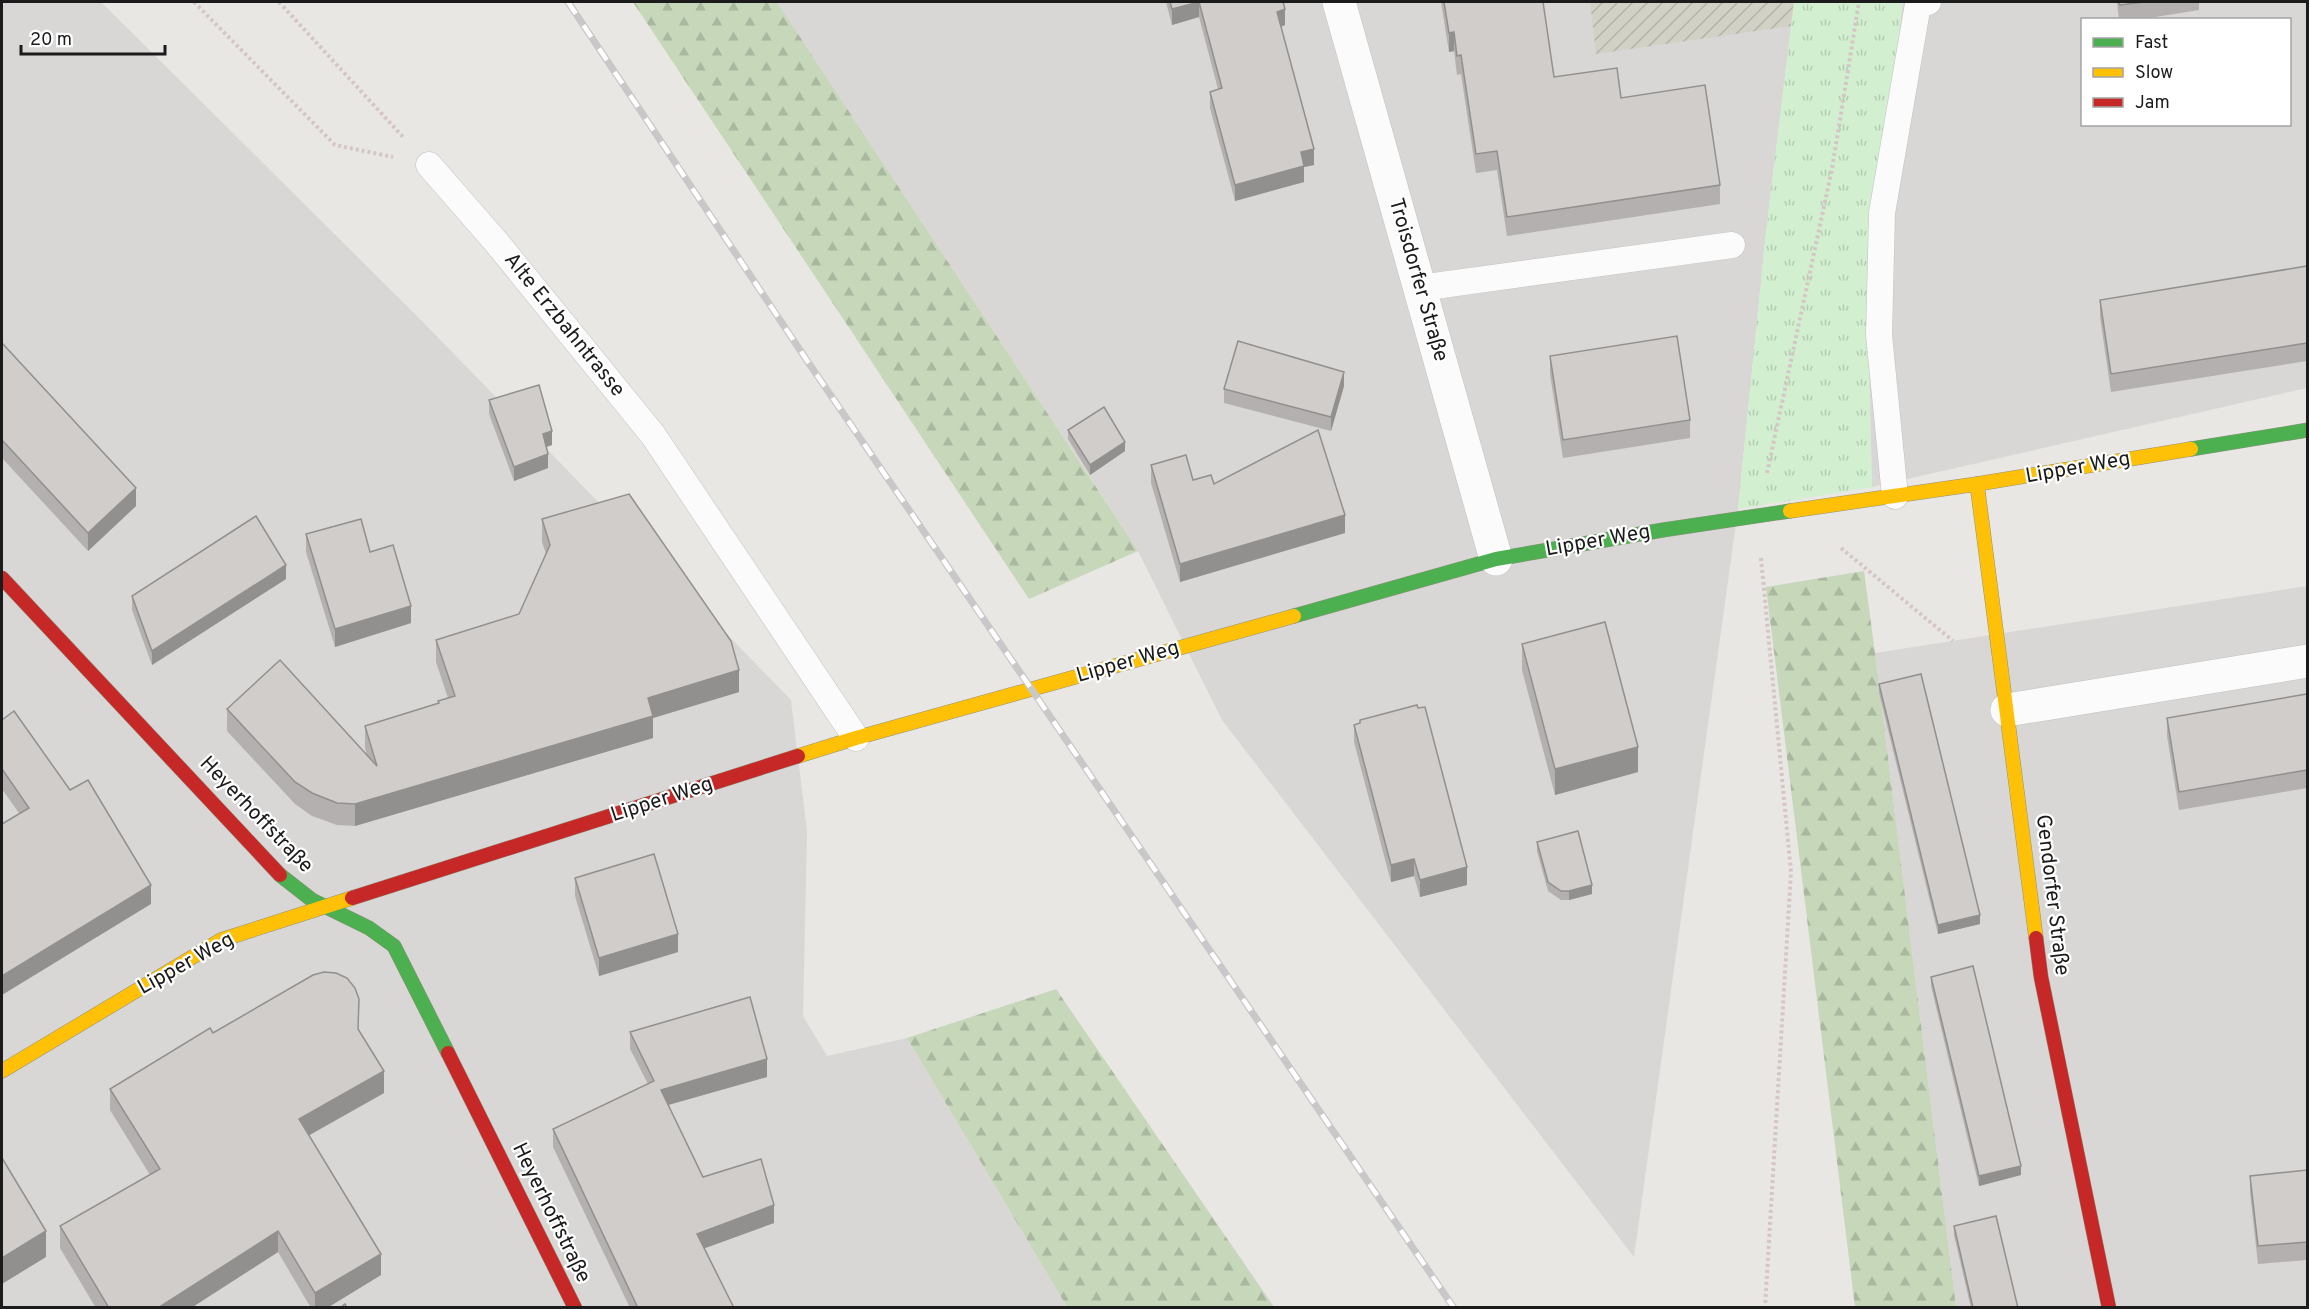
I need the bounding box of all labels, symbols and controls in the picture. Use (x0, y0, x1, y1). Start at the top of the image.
scale bar (21, 18, 165, 56)
legend (2081, 18, 2291, 126)
text: 20 m (30, 29, 72, 52)
text: Fast (2135, 32, 2168, 55)
text: Slow (2135, 62, 2173, 85)
text: Jam (2135, 92, 2170, 115)
street label: Troisdorfer Straße (1382, 195, 1454, 365)
street label: Alte Erzbahntrasse (497, 247, 631, 403)
street label: Lipper Weg (2023, 446, 2133, 490)
street label: Lipper Weg (1543, 519, 1653, 563)
street label: Lipper Weg (1073, 634, 1183, 690)
street label: Heyerhoffstraße (193, 751, 319, 879)
street label: Lipper Weg (607, 771, 717, 829)
street label: Gendorfer Straße (2029, 813, 2075, 977)
street label: Lipper Weg (133, 927, 239, 1001)
street label: Heyerhoffstraße (505, 1138, 597, 1288)

